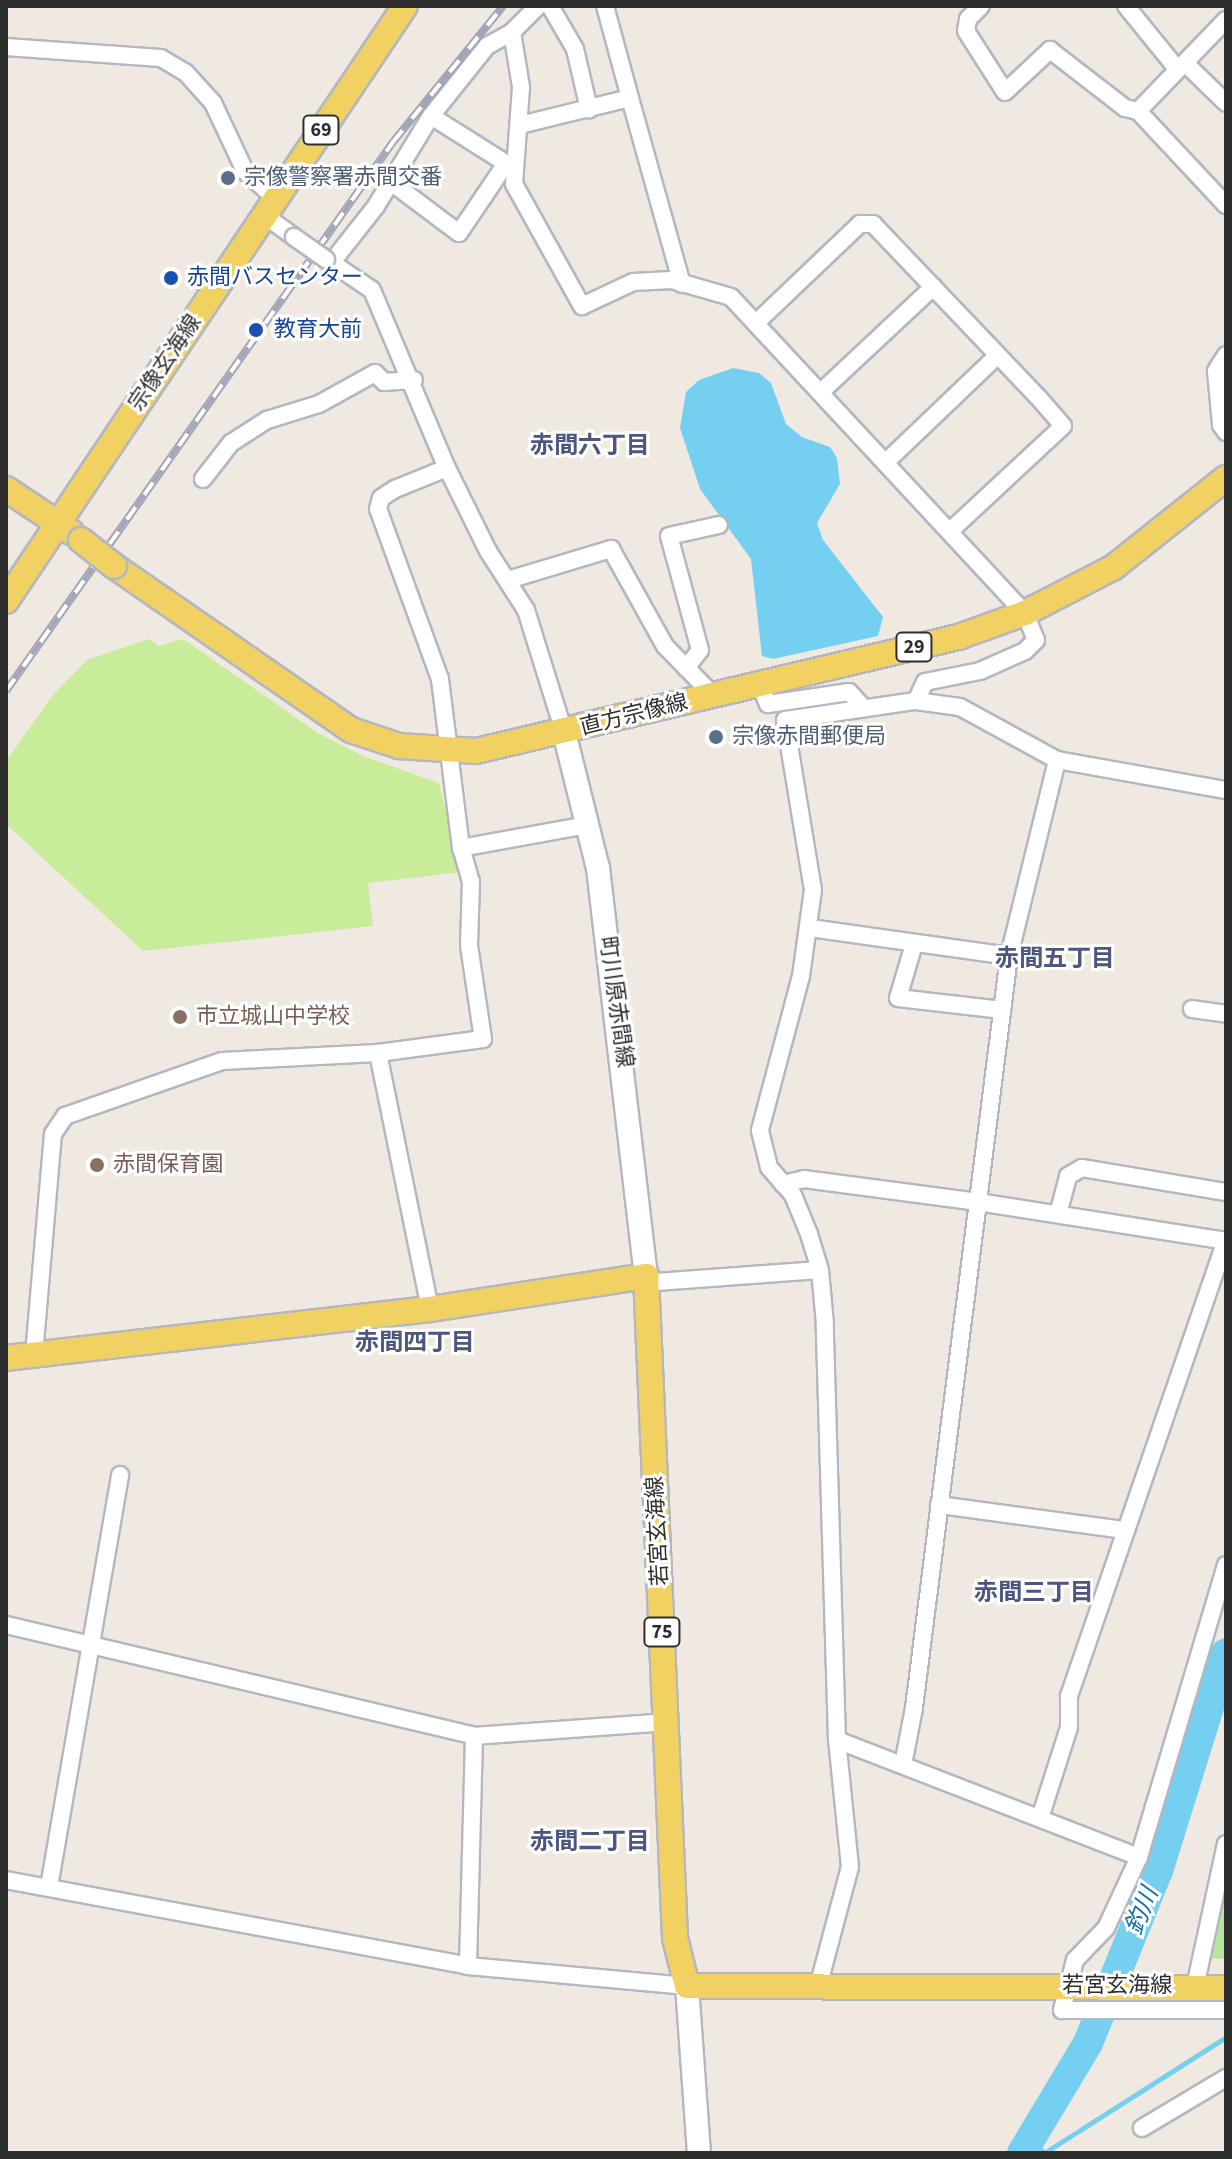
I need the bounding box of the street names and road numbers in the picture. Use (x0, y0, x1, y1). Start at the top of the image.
road number: 69 (301, 114, 341, 146)
street label: 宗像玄海線 (123, 310, 207, 416)
road number: 29 (894, 631, 934, 663)
street label: 直方宗像線 (577, 689, 691, 741)
street label: 町川原赤間線 (594, 935, 638, 1069)
street label: 若宮玄海線 (642, 1475, 674, 1587)
road number: 75 (642, 1616, 682, 1648)
street label: 若宮玄海線 (1062, 1973, 1172, 1999)

